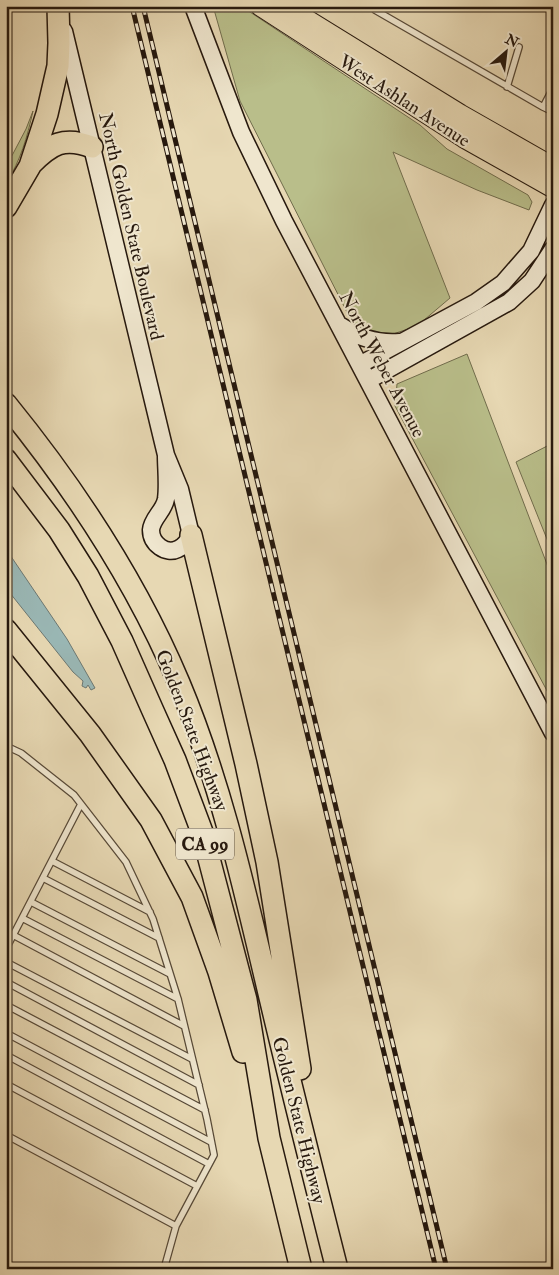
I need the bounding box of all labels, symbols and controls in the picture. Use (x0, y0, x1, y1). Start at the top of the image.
north arrow (482, 28, 532, 78)
text: N (501, 30, 522, 52)
street label: West Ashlan Avenue (333, 49, 475, 152)
street label: North Golden State Boulevard (93, 110, 169, 343)
street label: North Weber Avenue (334, 287, 431, 442)
street label: Golden State Highway (150, 646, 234, 815)
road number: CA 99 (176, 829, 234, 860)
street label: Golden State Highway (267, 1034, 331, 1207)

